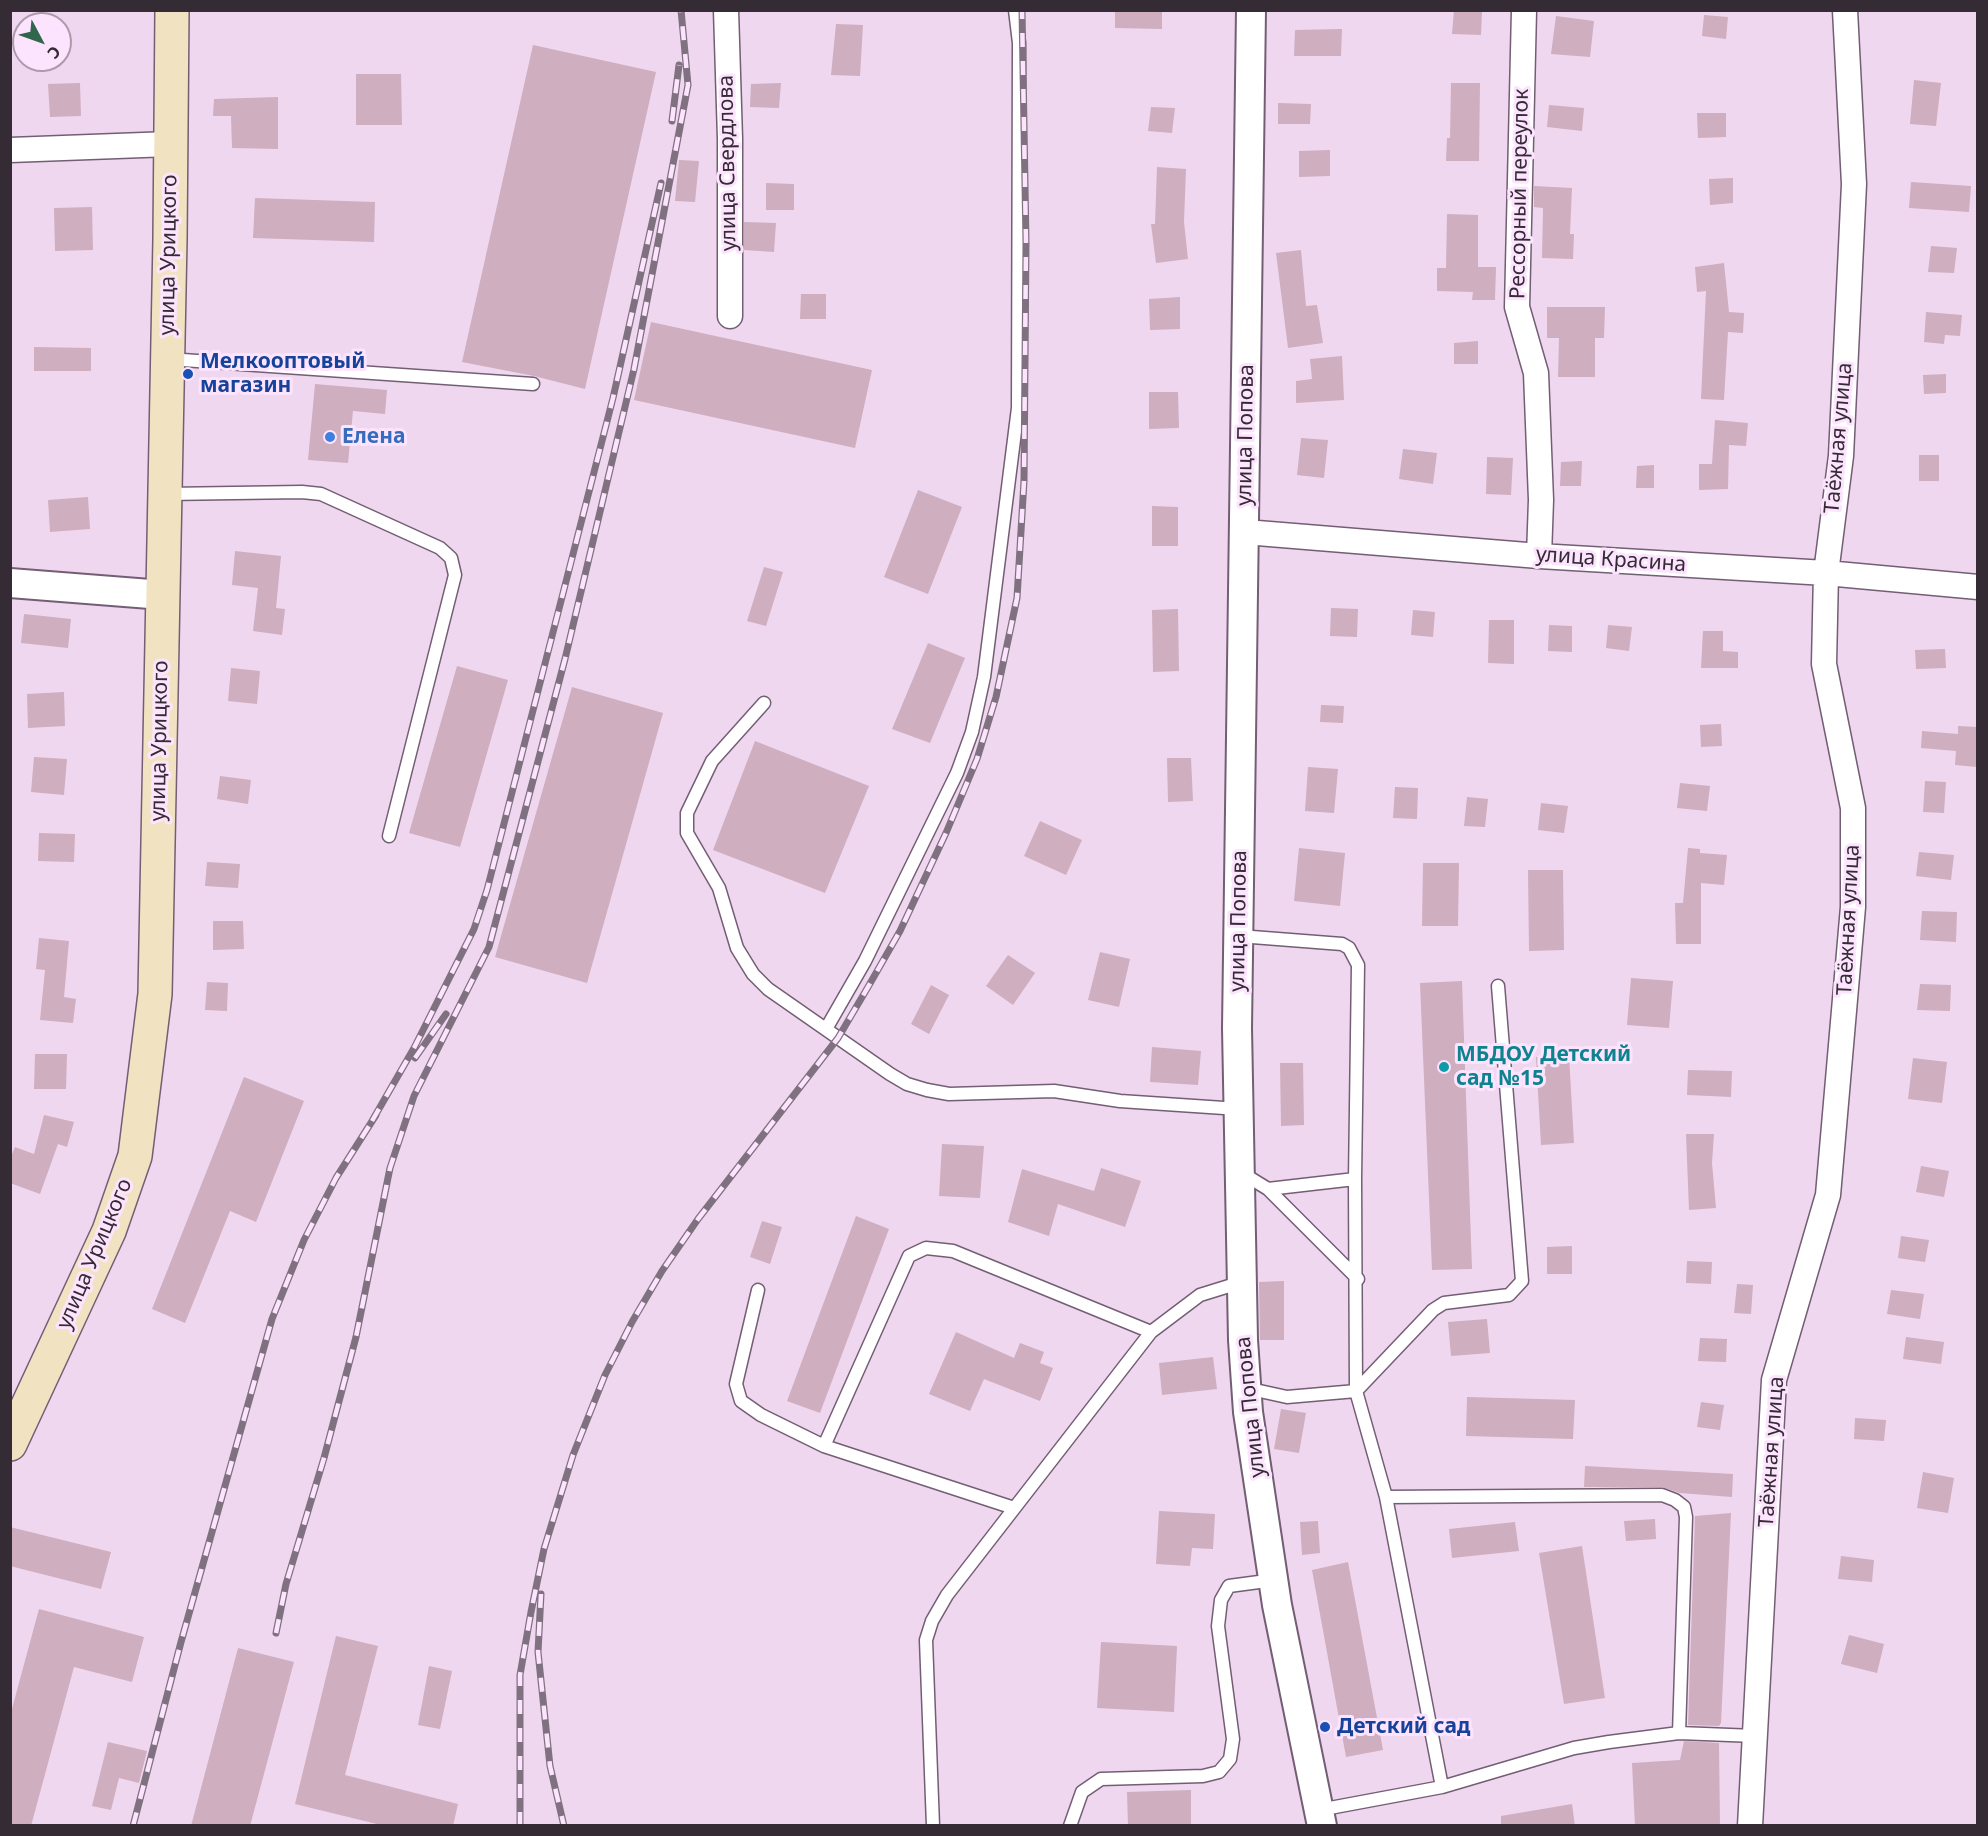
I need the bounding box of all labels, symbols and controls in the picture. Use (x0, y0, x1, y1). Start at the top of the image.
north arrow (12, 12, 72, 72)
text: С (42, 41, 66, 64)
street label: улица Свердлова (714, 75, 742, 251)
street label: Рессорный переулок (1506, 89, 1534, 299)
street label: улица Урицкого (155, 174, 183, 336)
place label: Мелкооптовый магазин (200, 349, 365, 399)
street label: Таёжная улица (1820, 362, 1858, 514)
street label: улица Попова (1232, 364, 1260, 506)
marker: Мелкооптовый магазин (181, 367, 195, 381)
place label: Елена (342, 424, 405, 450)
marker: Елена (323, 430, 337, 444)
street label: улица Красина (1535, 542, 1687, 578)
street label: улица Урицкого (146, 660, 174, 822)
street label: Таёжная улица (1832, 844, 1866, 996)
street label: улица Попова (1225, 850, 1253, 992)
place label: МБДОУ Детский сад №15 (1456, 1042, 1631, 1092)
marker: МБДОУ Детский сад №15 (1437, 1060, 1451, 1074)
street label: улица Урицкого (52, 1175, 138, 1333)
street label: улица Попова (1231, 1335, 1271, 1479)
street label: Таёжная улица (1754, 1376, 1790, 1528)
place label: Детский сад (1337, 1714, 1470, 1740)
marker: Детский сад (1318, 1720, 1332, 1734)

